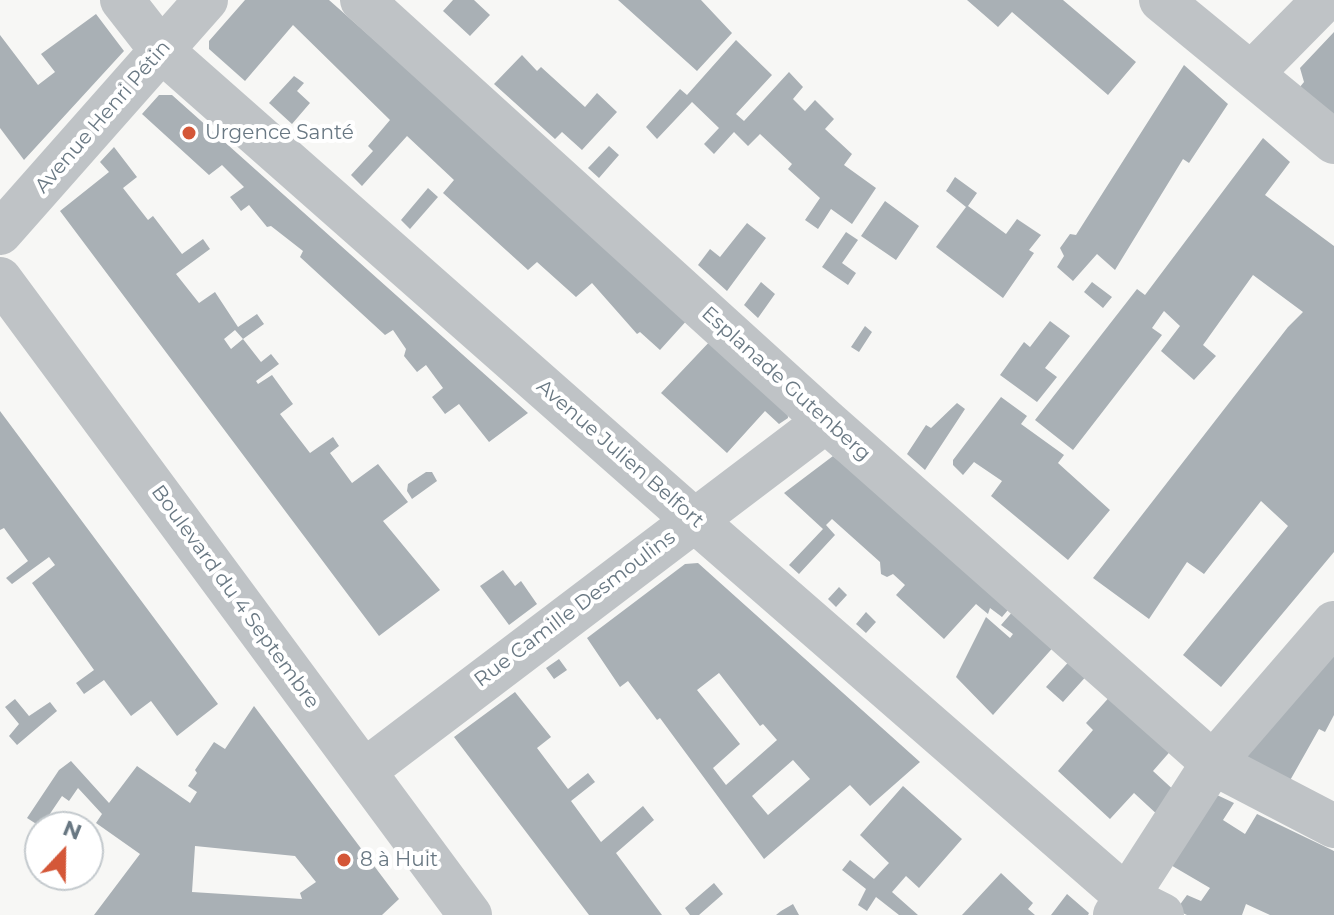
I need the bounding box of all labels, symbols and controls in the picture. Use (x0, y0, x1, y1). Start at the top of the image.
street label: Avenue Henri Pétin (30, 36, 176, 198)
place label: Urgence Santé (205, 121, 354, 145)
marker: Urgence Santé (180, 124, 198, 142)
street label: Esplanade Gutenberg (696, 302, 876, 466)
street label: Avenue Julien Belfort (531, 375, 709, 533)
street label: Boulevard du 4 Septembre (146, 481, 324, 713)
street label: Rue Camille Desmoulins (470, 526, 680, 692)
north arrow (24, 811, 104, 891)
text: N (59, 814, 86, 846)
place label: 8 à Huit (360, 848, 438, 872)
marker: 8 à Huit (335, 851, 353, 869)

